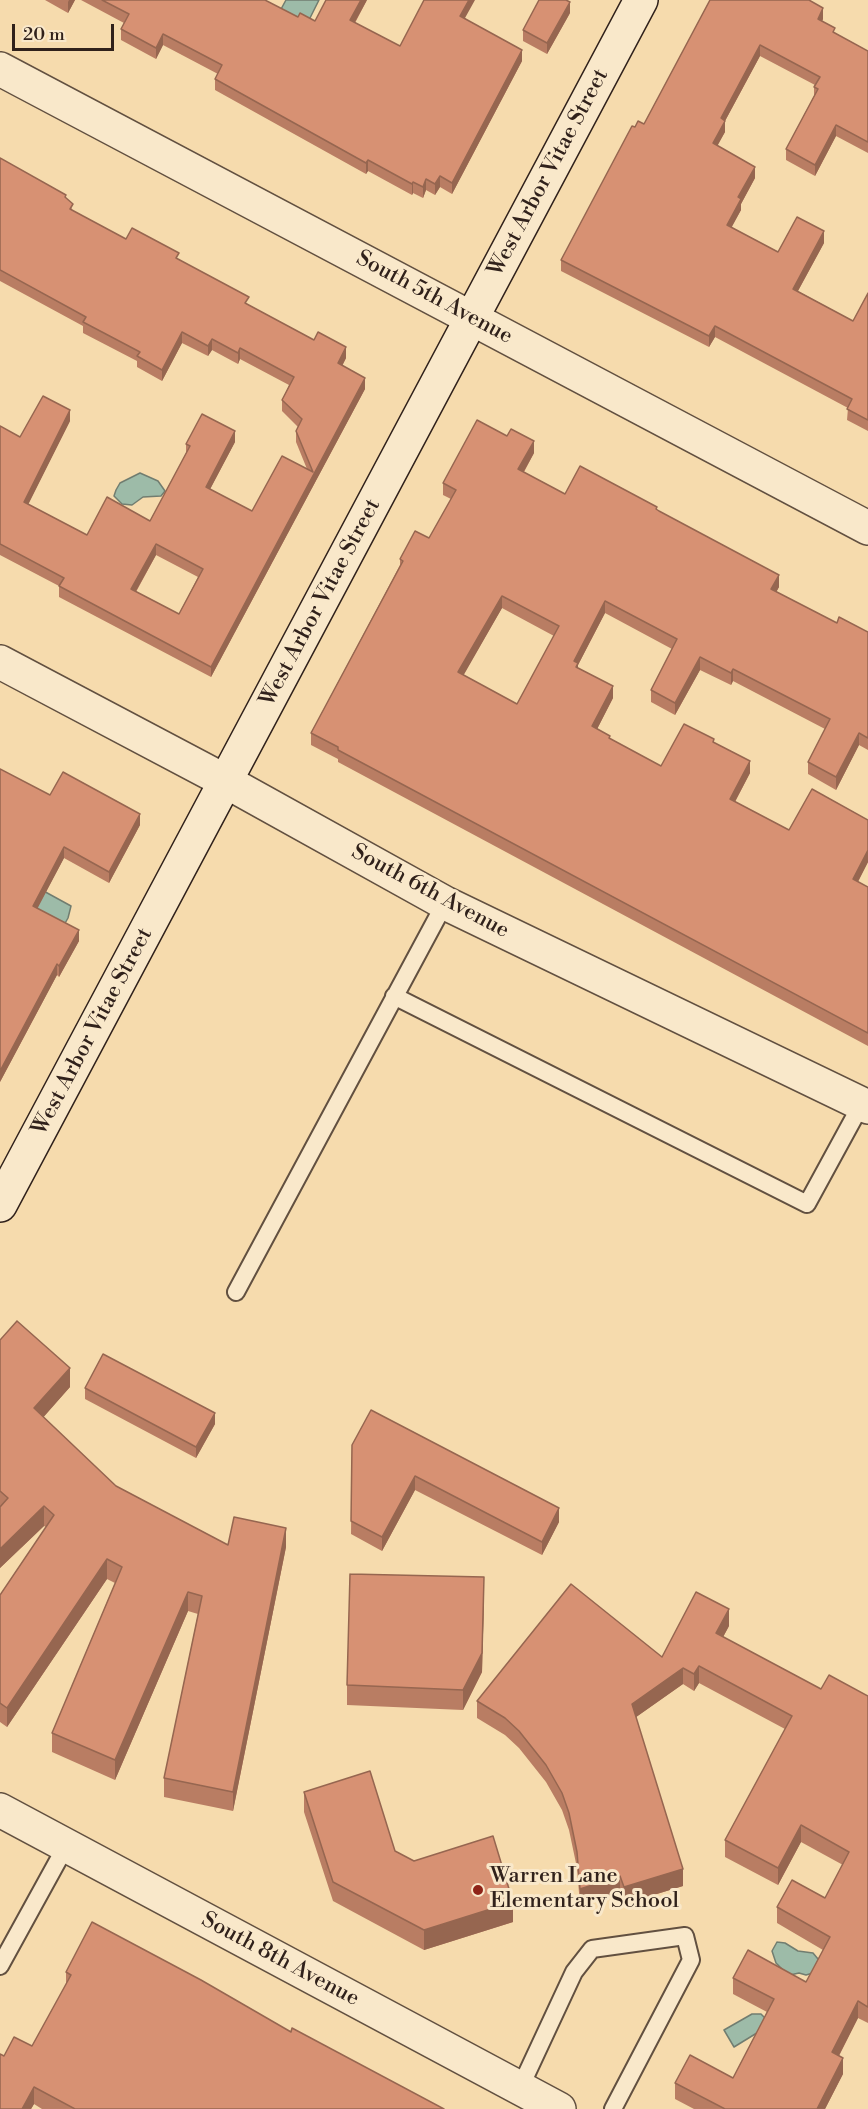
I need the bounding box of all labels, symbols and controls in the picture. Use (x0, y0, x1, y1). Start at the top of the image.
scale bar (15, 12, 117, 50)
text: 20 m (23, 23, 65, 46)
street label: West Arbor Vitae Street (483, 65, 615, 281)
street label: South 5th Avenue (351, 246, 517, 350)
street label: West Arbor Vitae Street (255, 495, 387, 711)
street label: South 6th Avenue (347, 839, 513, 945)
street label: West Arbor Vitae Street (27, 924, 159, 1140)
place label: Warren Lane Elementary School (490, 1864, 679, 1916)
marker: Warren Lane Elementary School (471, 1883, 485, 1897)
street label: South 8th Avenue (197, 1907, 363, 2013)

